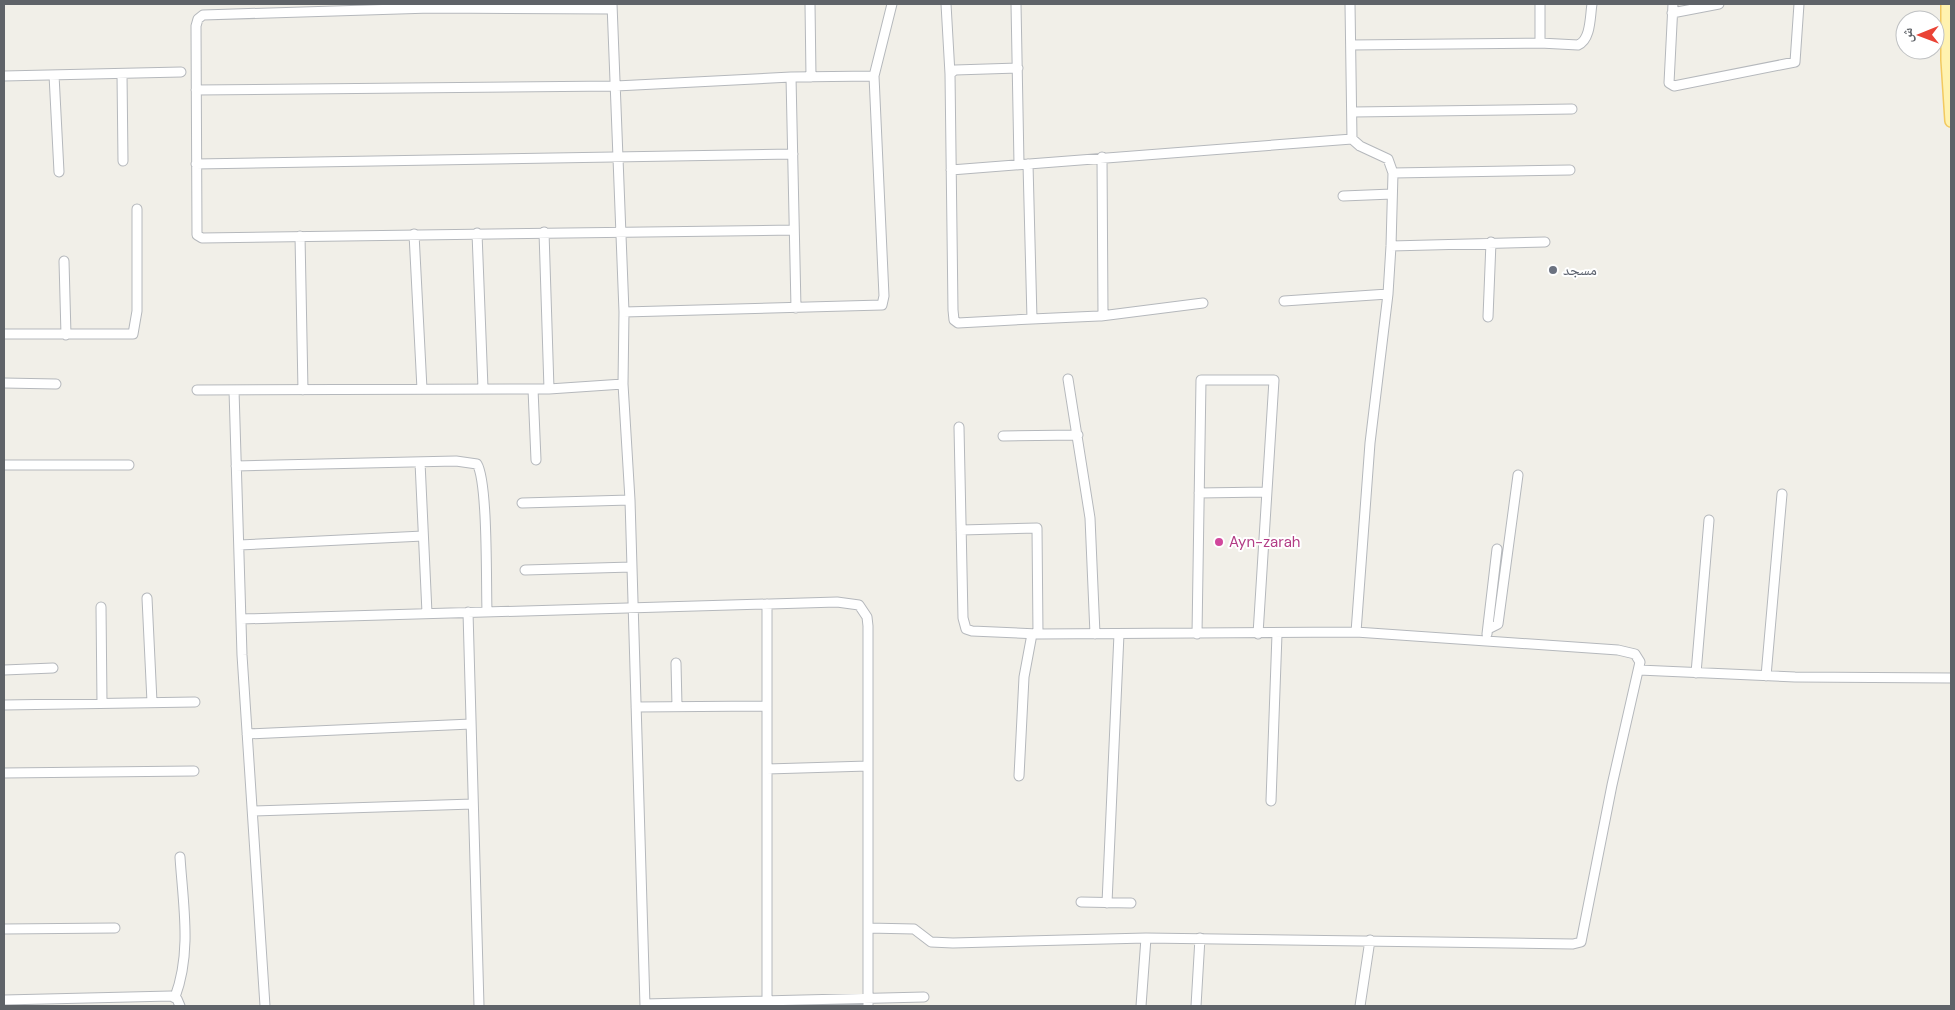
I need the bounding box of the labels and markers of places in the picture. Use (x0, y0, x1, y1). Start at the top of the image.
place label: مسجد (1563, 260, 1597, 280)
marker: مسجد (1547, 264, 1559, 276)
place label: Ayn-zarah (1229, 532, 1301, 552)
marker: Ayn-zarah (1213, 536, 1225, 548)

